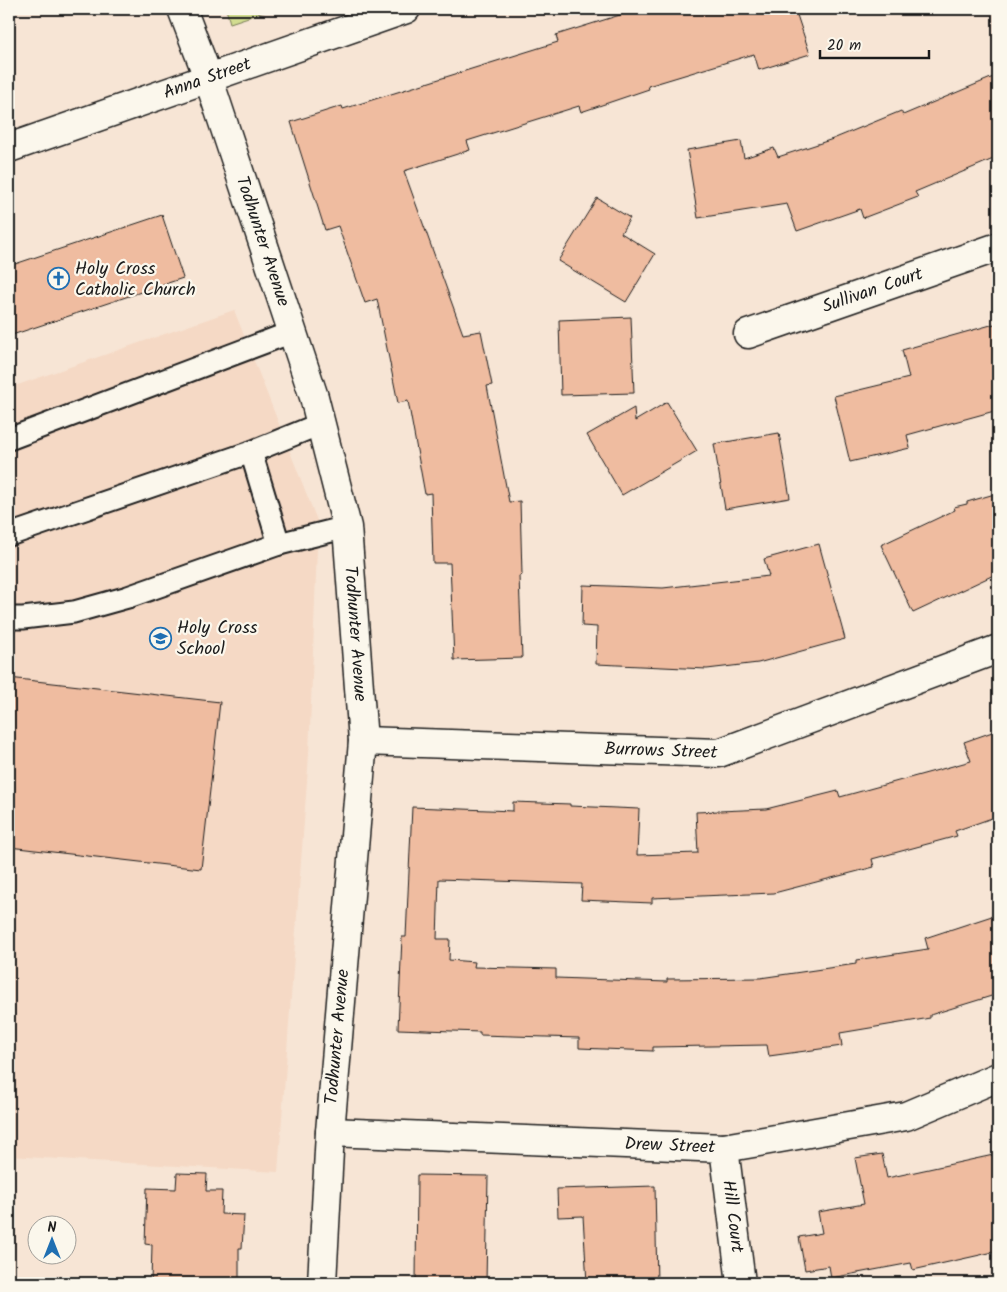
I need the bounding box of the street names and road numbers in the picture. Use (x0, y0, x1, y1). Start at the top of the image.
street label: Anna Street (159, 49, 256, 107)
street label: Todhunter Avenue (227, 172, 298, 311)
street label: Sullivan Court (818, 259, 928, 322)
street label: Todhunter Avenue (335, 565, 375, 703)
street label: Burrows Street (604, 735, 719, 767)
street label: Todhunter Avenue (318, 968, 358, 1106)
street label: Drew Street (624, 1129, 717, 1162)
street label: Hill Court (714, 1178, 752, 1256)

